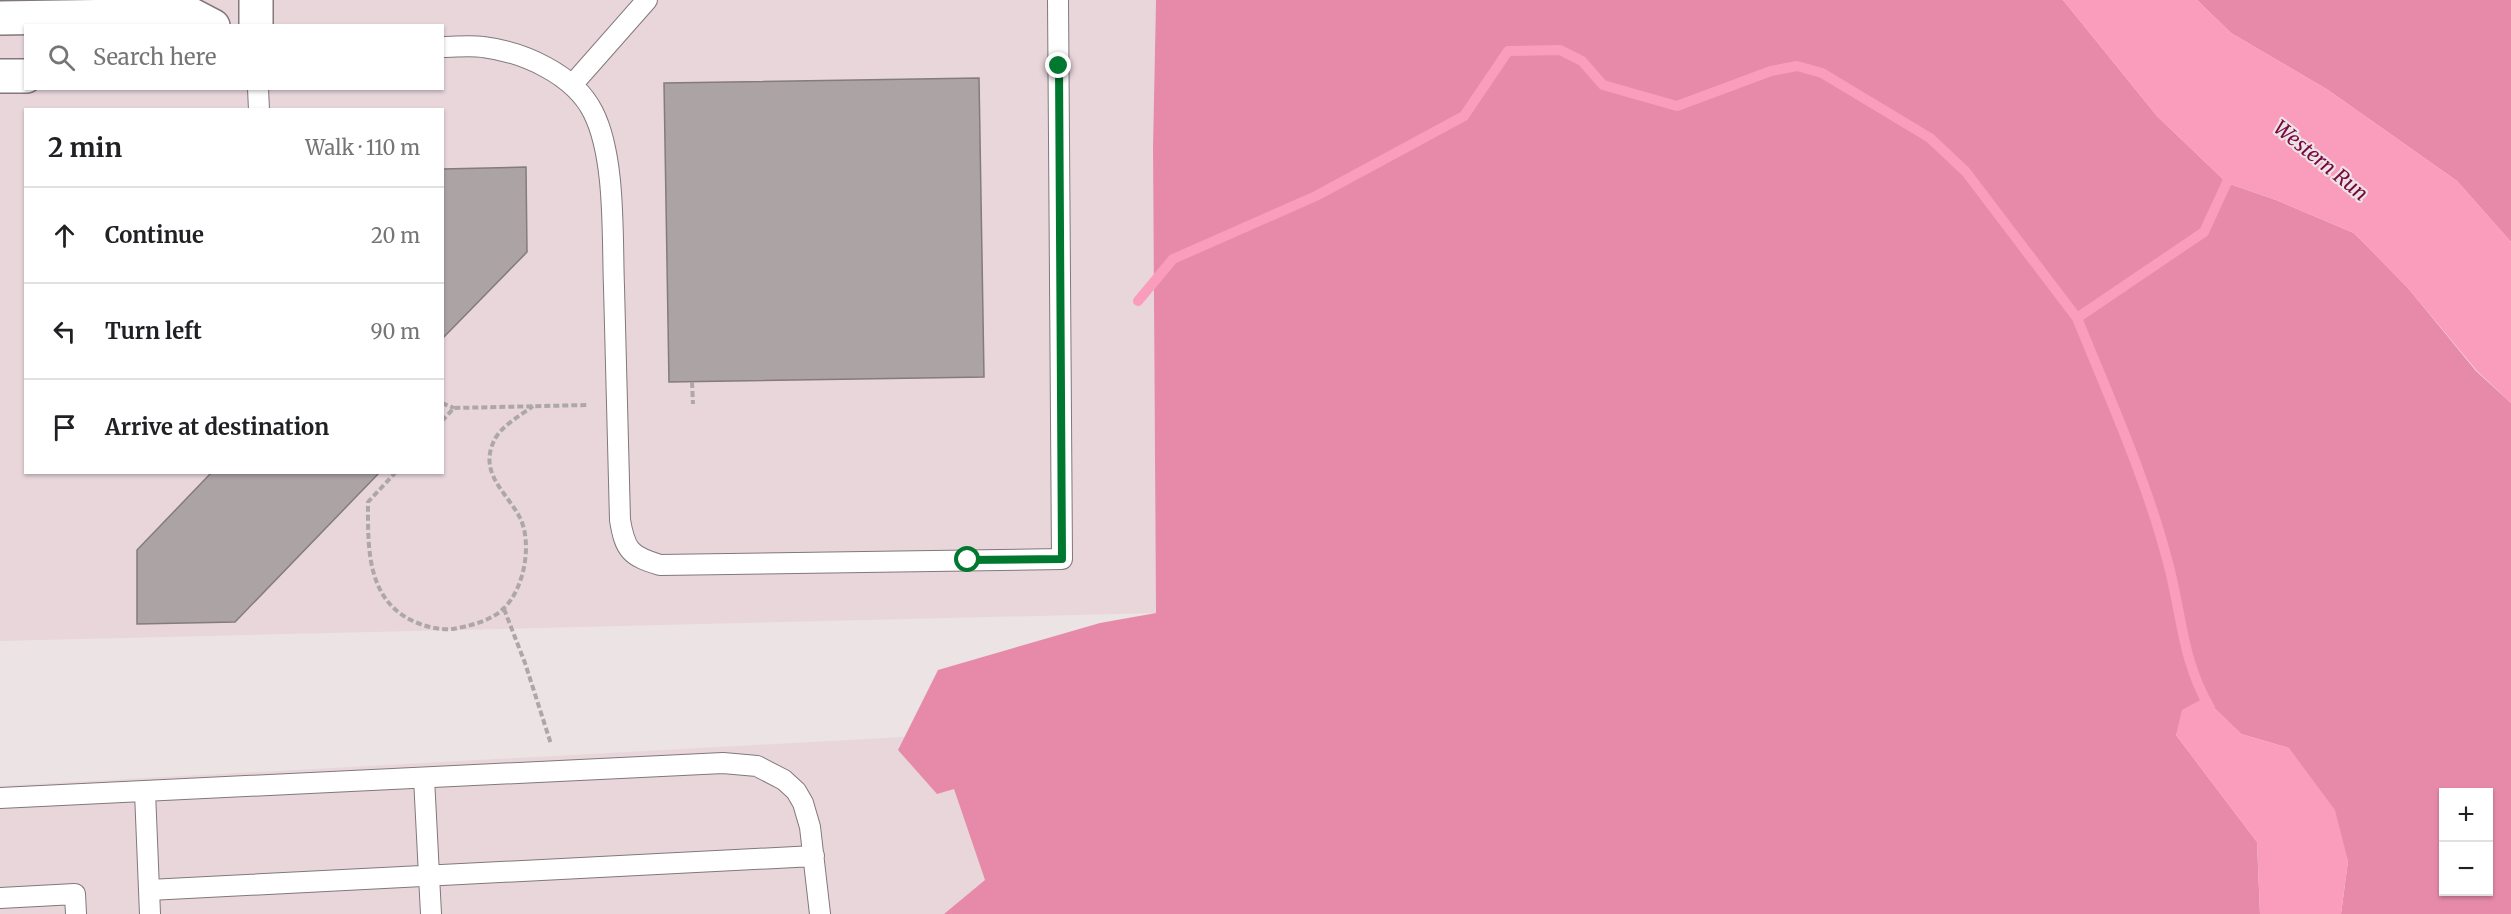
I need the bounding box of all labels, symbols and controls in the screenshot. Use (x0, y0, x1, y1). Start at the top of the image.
search box (24, 24, 444, 90)
icon: search (45, 41, 78, 74)
text: Search here (93, 43, 216, 71)
route end (1045, 52, 1071, 78)
water label: Western Run (2269, 114, 2373, 206)
text: 2 min (48, 131, 122, 164)
text: Walk · 110 m (305, 135, 420, 160)
icon: ahead (48, 219, 81, 252)
text: Continue (105, 221, 204, 249)
text: 20 m (371, 223, 420, 248)
icon: left (48, 315, 81, 348)
text: Turn left (105, 317, 202, 345)
text: 90 m (370, 319, 420, 344)
icon: arrive (48, 411, 81, 444)
text: Arrive at destination (105, 413, 329, 441)
route start (954, 546, 980, 572)
map controls (2439, 788, 2493, 896)
button: + (2439, 788, 2493, 842)
button: − (2439, 842, 2493, 896)

